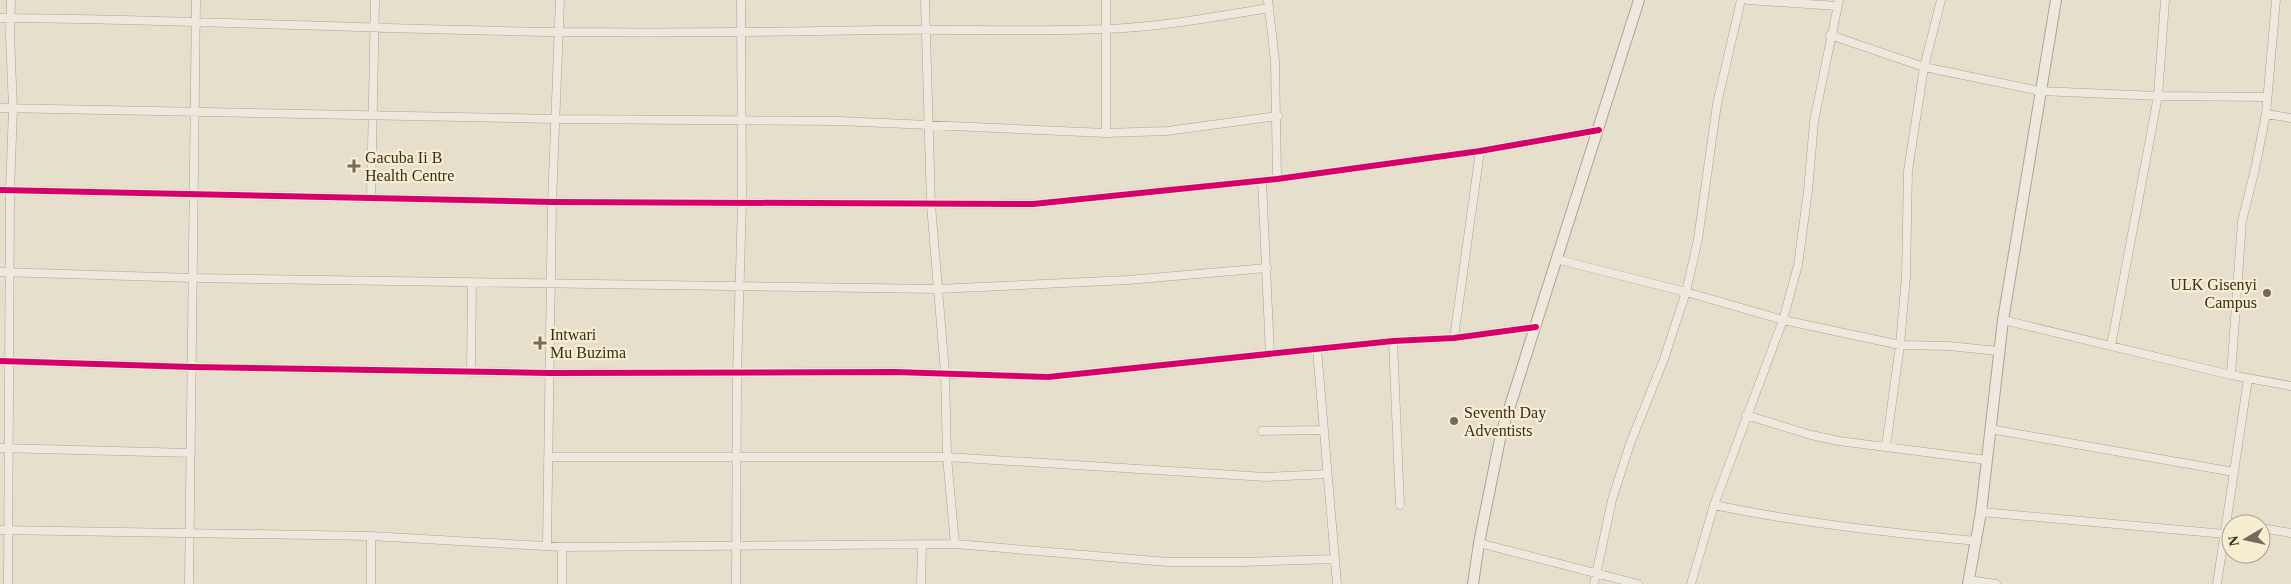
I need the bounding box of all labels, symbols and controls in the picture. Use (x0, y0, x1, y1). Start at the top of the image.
place label: Gacuba Ii B Health Centre (365, 149, 454, 184)
marker: Gacuba Ii B Health Centre (347, 159, 361, 173)
place label: ULK Gisenyi Campus (2170, 276, 2258, 312)
marker: ULK Gisenyi Campus (2261, 287, 2273, 299)
place label: Intwari Mu Buzima (550, 326, 626, 361)
marker: Intwari Mu Buzima (534, 337, 546, 349)
place label: Seventh Day Adventists (1464, 404, 1546, 439)
marker: Seventh Day Adventists (1448, 415, 1460, 427)
north arrow (2221, 514, 2271, 564)
text: N (2225, 535, 2242, 547)

